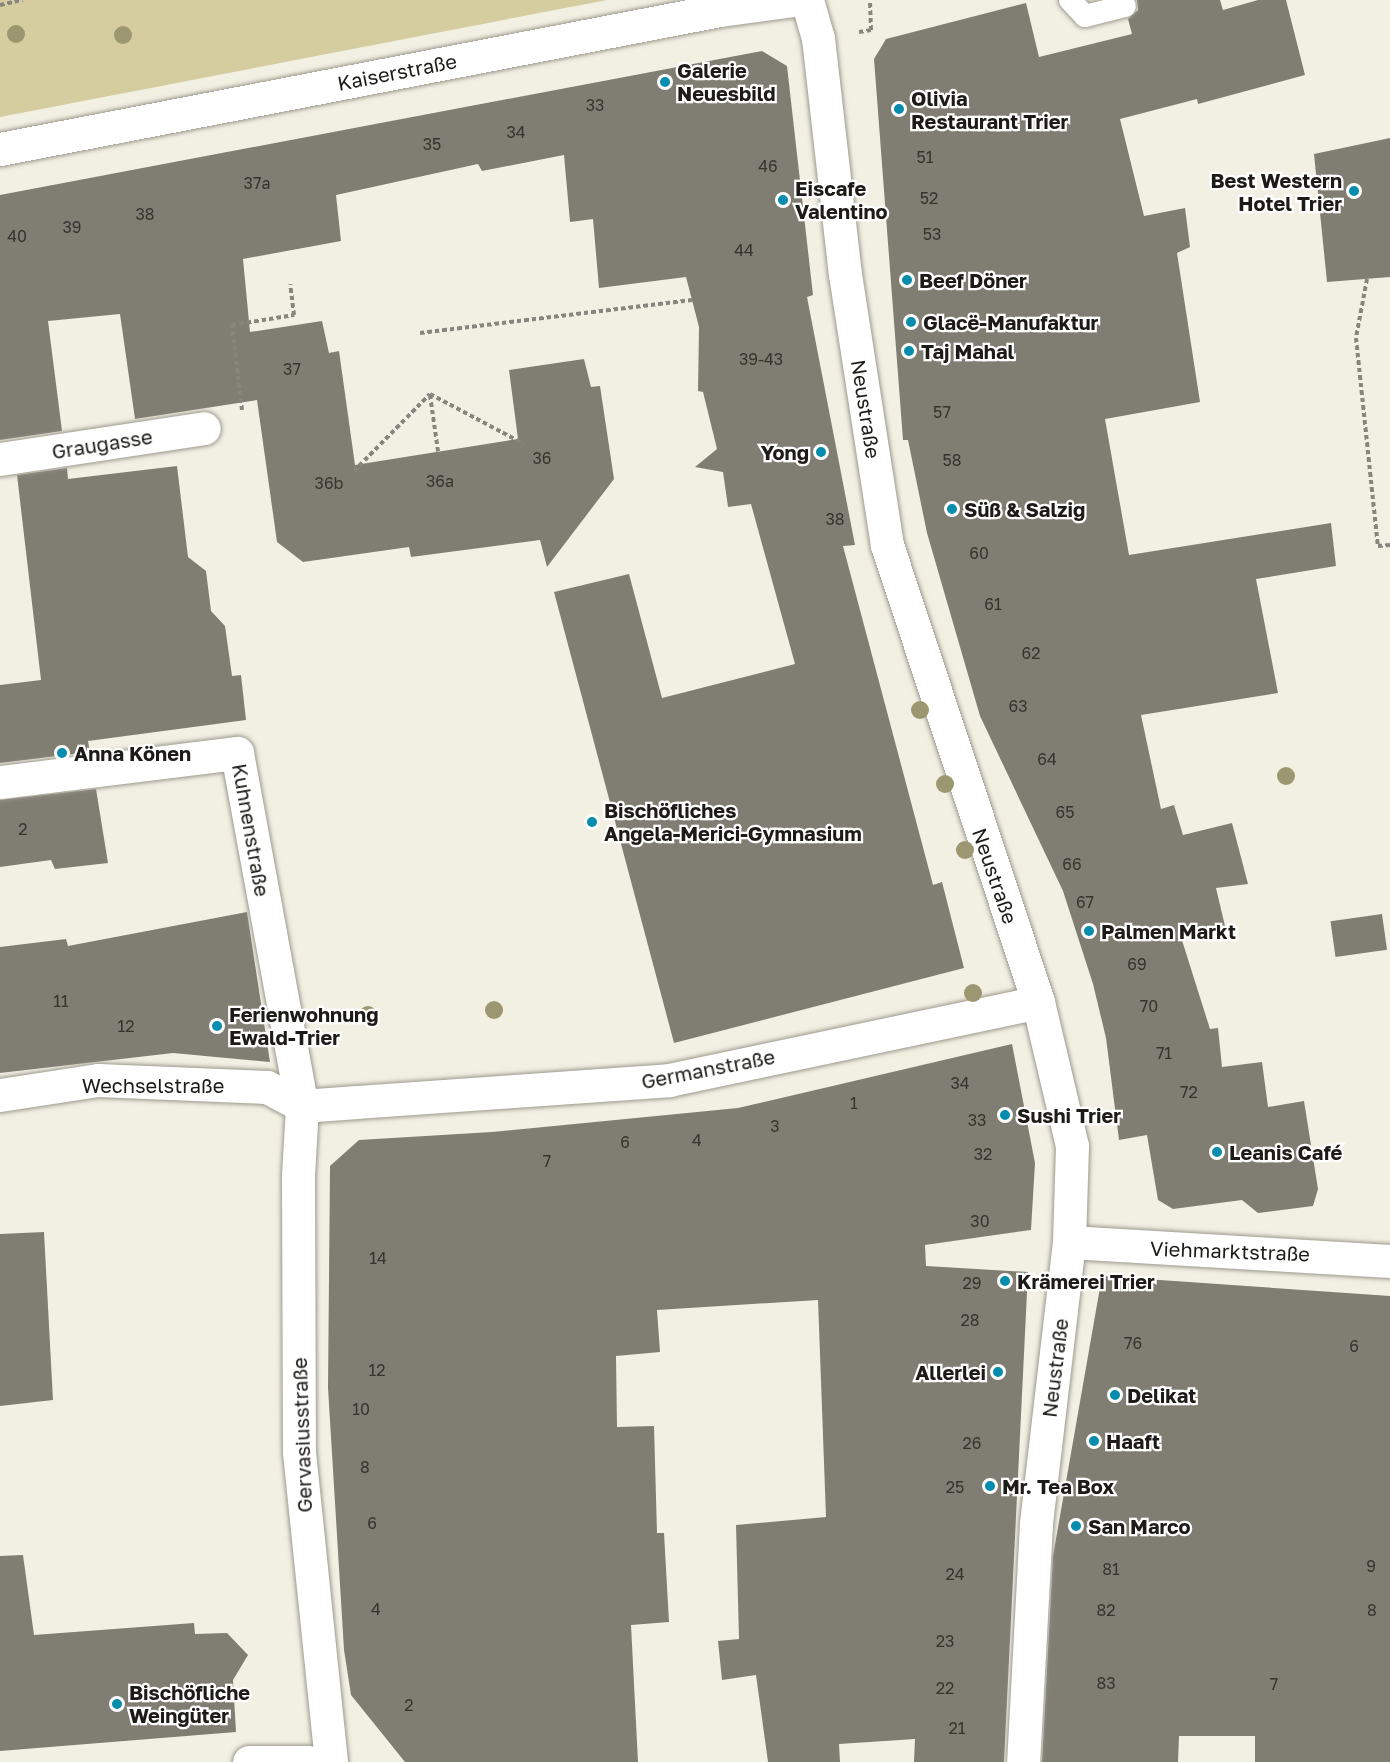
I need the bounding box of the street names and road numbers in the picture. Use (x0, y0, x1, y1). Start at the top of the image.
street label: Kaiserstraße (335, 49, 459, 95)
street label: Neustraße (846, 358, 886, 460)
street label: Graugasse (50, 424, 154, 464)
street label: Kuhnenstraße (227, 762, 275, 898)
street label: Neustraße (967, 825, 1023, 927)
street label: Germanstraße (639, 1044, 777, 1094)
street label: Wechselstraße (82, 1073, 224, 1097)
street label: Viehmarktstraße (1150, 1236, 1310, 1266)
street label: Neustraße (1037, 1317, 1073, 1419)
street label: Gervasiusstraße (287, 1357, 317, 1513)

